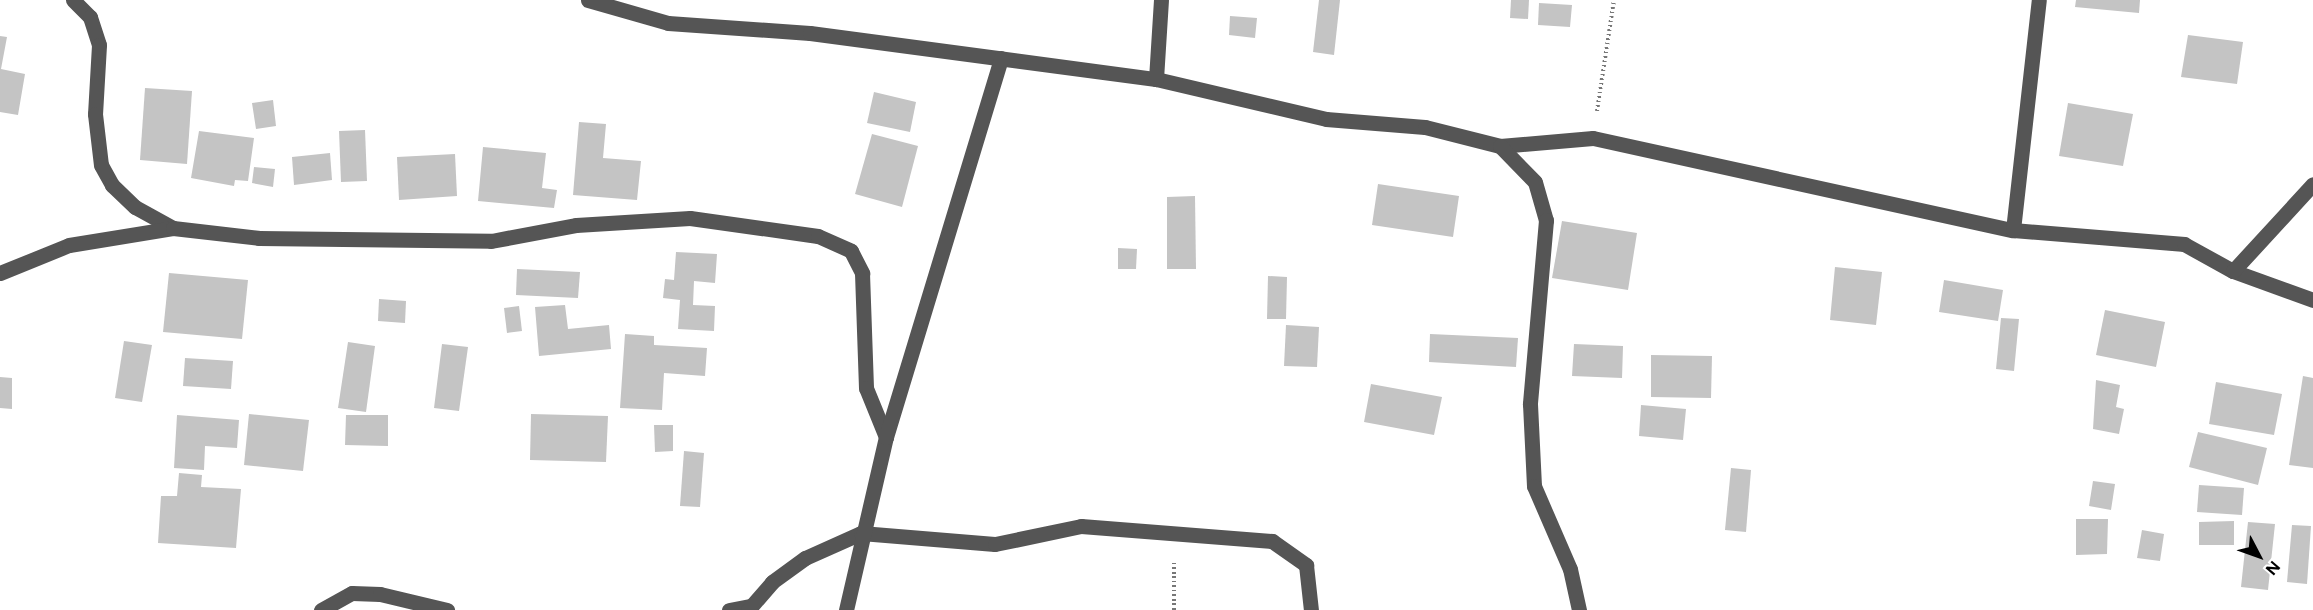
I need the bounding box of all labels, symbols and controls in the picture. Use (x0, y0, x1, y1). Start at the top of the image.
north arrow (2229, 526, 2289, 586)
text: N (2262, 557, 2284, 579)

